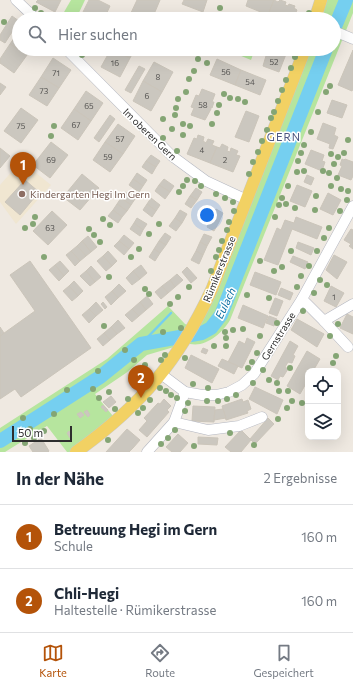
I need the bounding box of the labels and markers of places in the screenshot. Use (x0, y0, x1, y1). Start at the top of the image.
pin: 1 (10, 152, 36, 185)
place label: Kindergarten Hegi Im Gern (30, 188, 150, 200)
marker: Kindergarten Hegi Im Gern (17, 189, 27, 199)
pin: 2 (128, 365, 154, 398)

